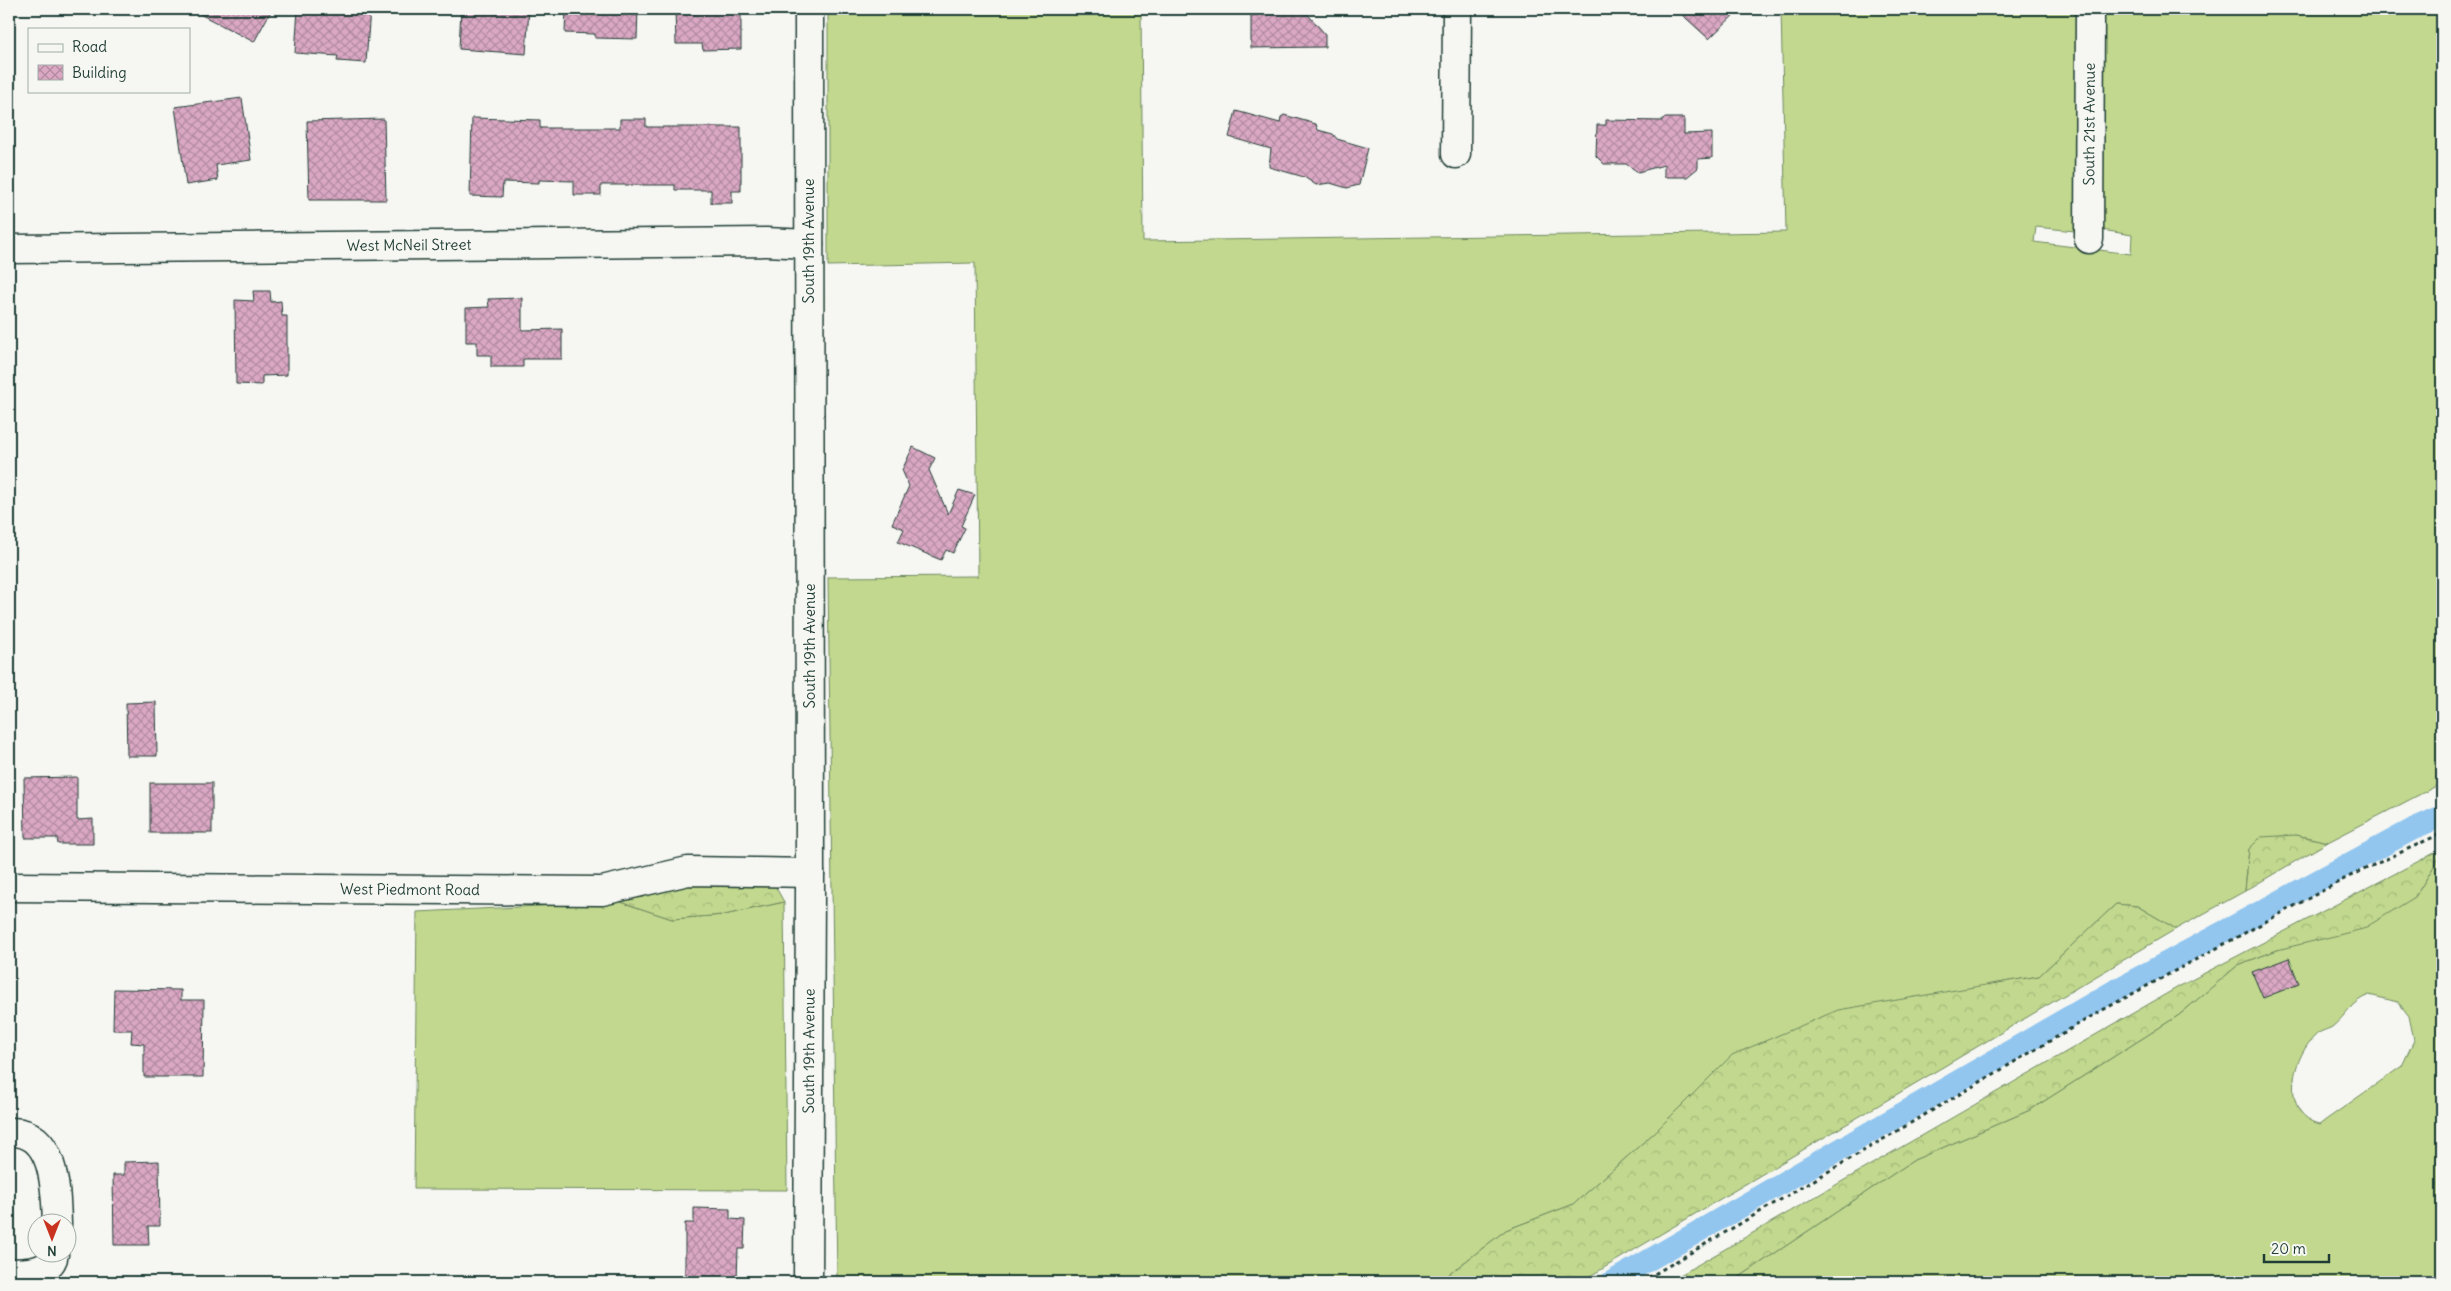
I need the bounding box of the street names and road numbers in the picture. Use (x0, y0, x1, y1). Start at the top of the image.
street label: South 21st Avenue (2079, 63, 2099, 185)
street label: South 19th Avenue (799, 179, 818, 303)
street label: West McNeil Street (346, 235, 472, 255)
street label: South 19th Avenue (800, 584, 819, 708)
street label: West Piedmont Road (340, 879, 480, 899)
street label: South 19th Avenue (799, 988, 819, 1114)

